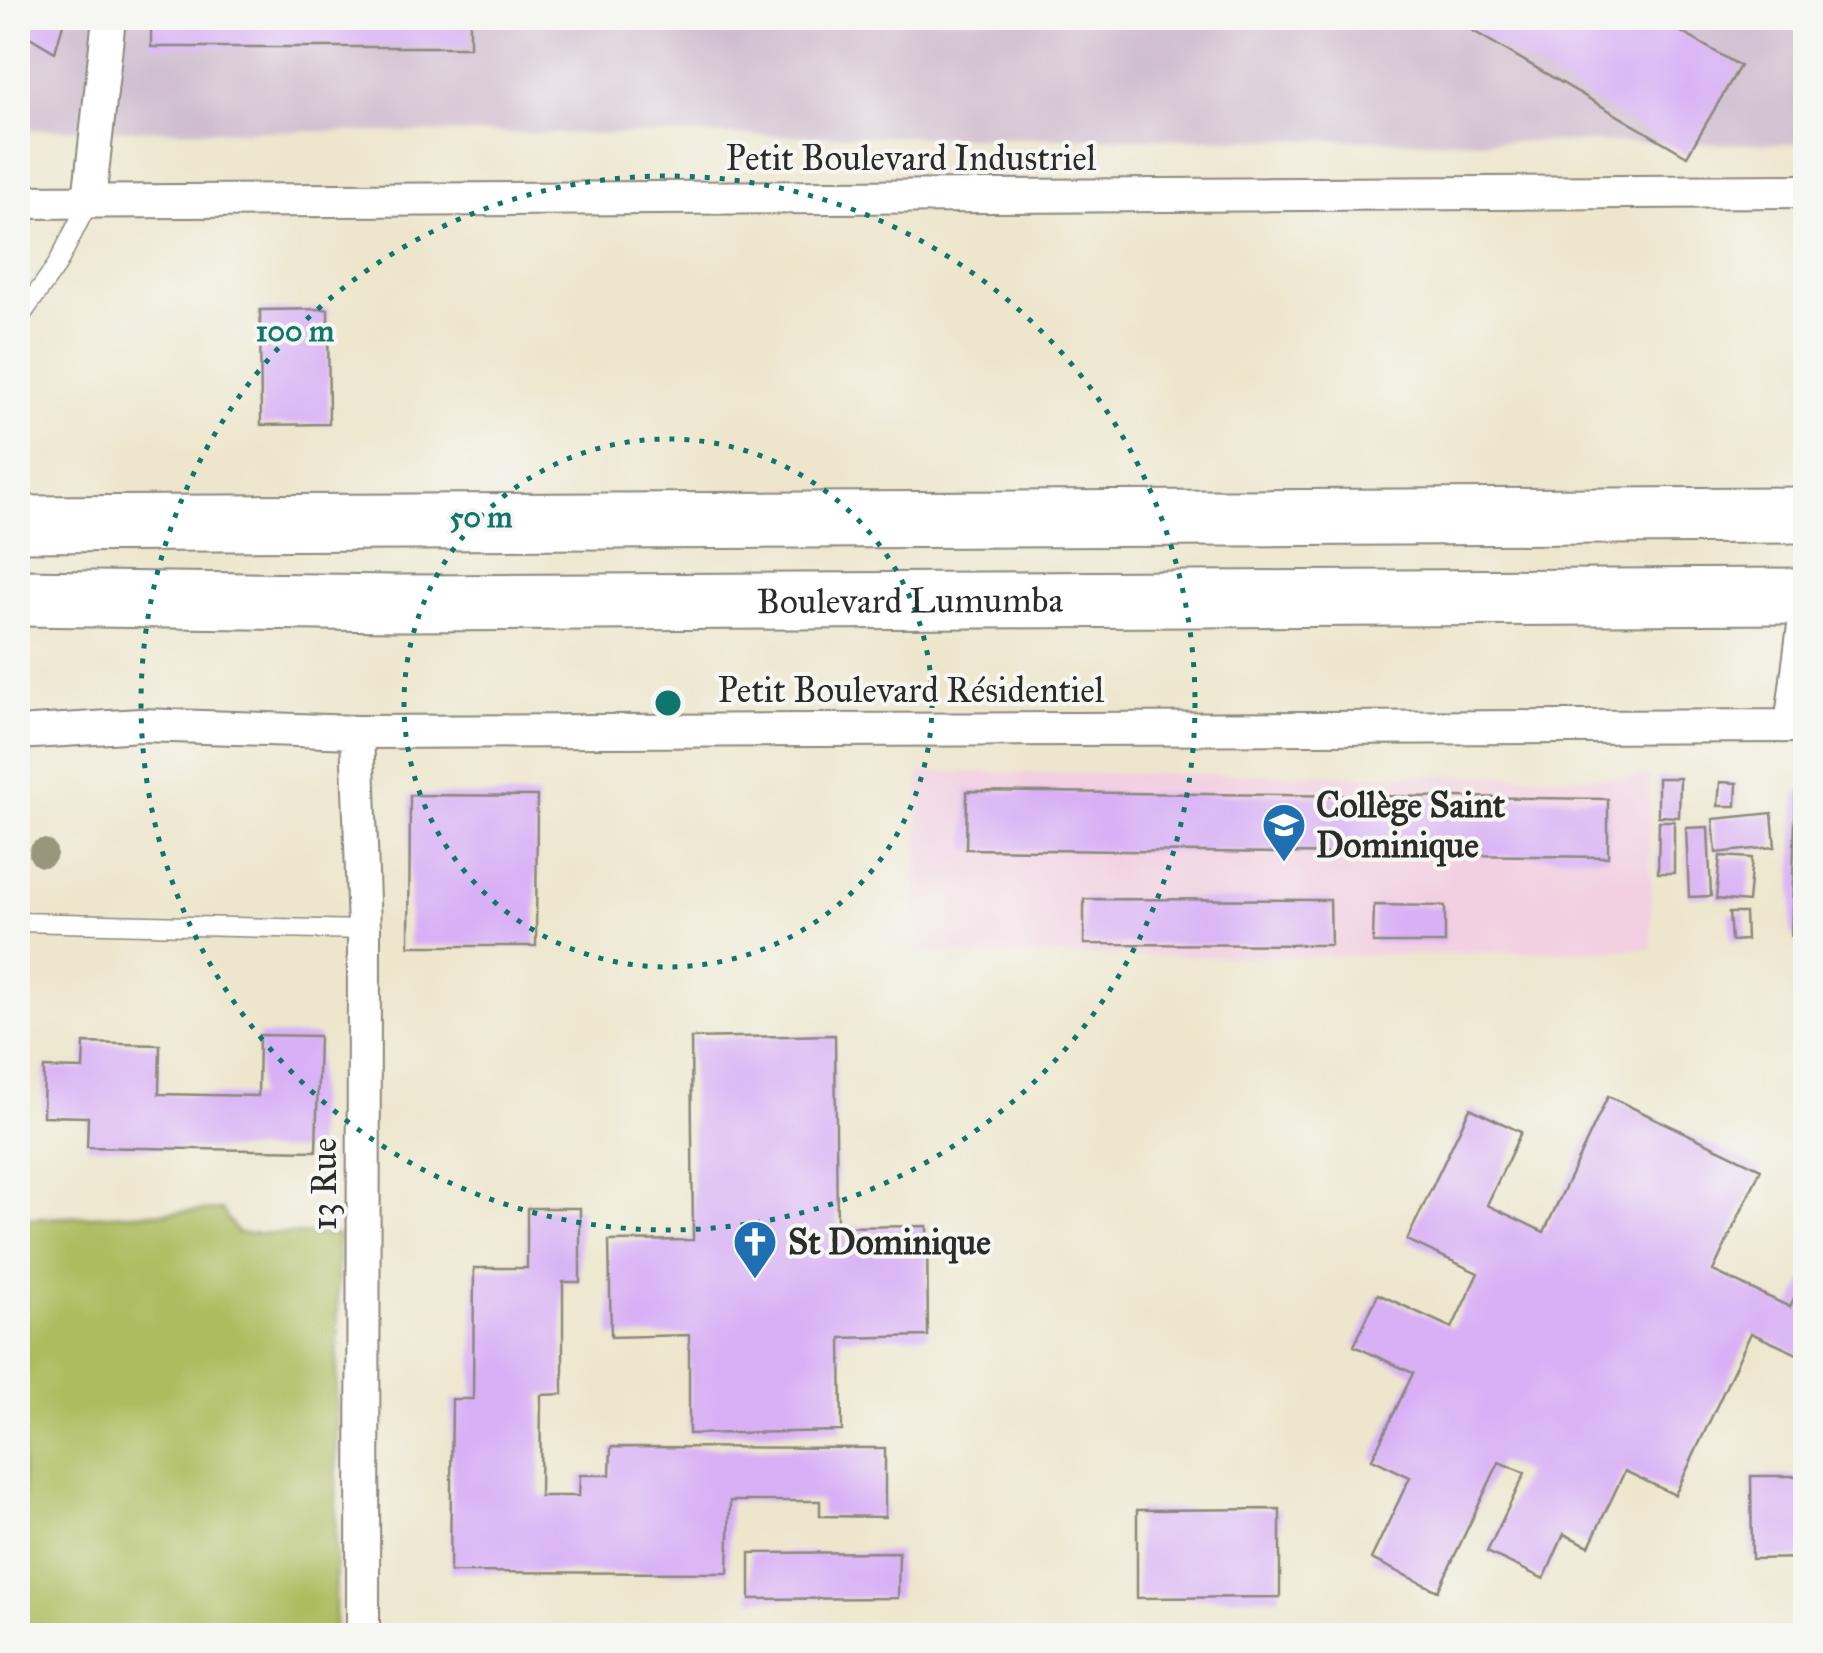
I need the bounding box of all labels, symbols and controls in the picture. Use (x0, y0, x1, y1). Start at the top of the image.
street label: Petit Boulevard Industriel (726, 137, 1097, 180)
text: 100 m (256, 313, 335, 349)
text: 50 m (449, 499, 513, 535)
street label: Boulevard Lumumba (757, 579, 1064, 623)
street label: Petit Boulevard Résidentiel (718, 669, 1105, 712)
centre of rings (650, 685, 686, 721)
place label: Collège Saint Dominique (1316, 784, 1506, 867)
school or university icon: Collège Saint Dominique (1261, 802, 1307, 863)
street label: 13 Rue (303, 1138, 346, 1230)
church icon: St Dominique (732, 1219, 778, 1280)
place label: St Dominique (788, 1221, 991, 1264)

